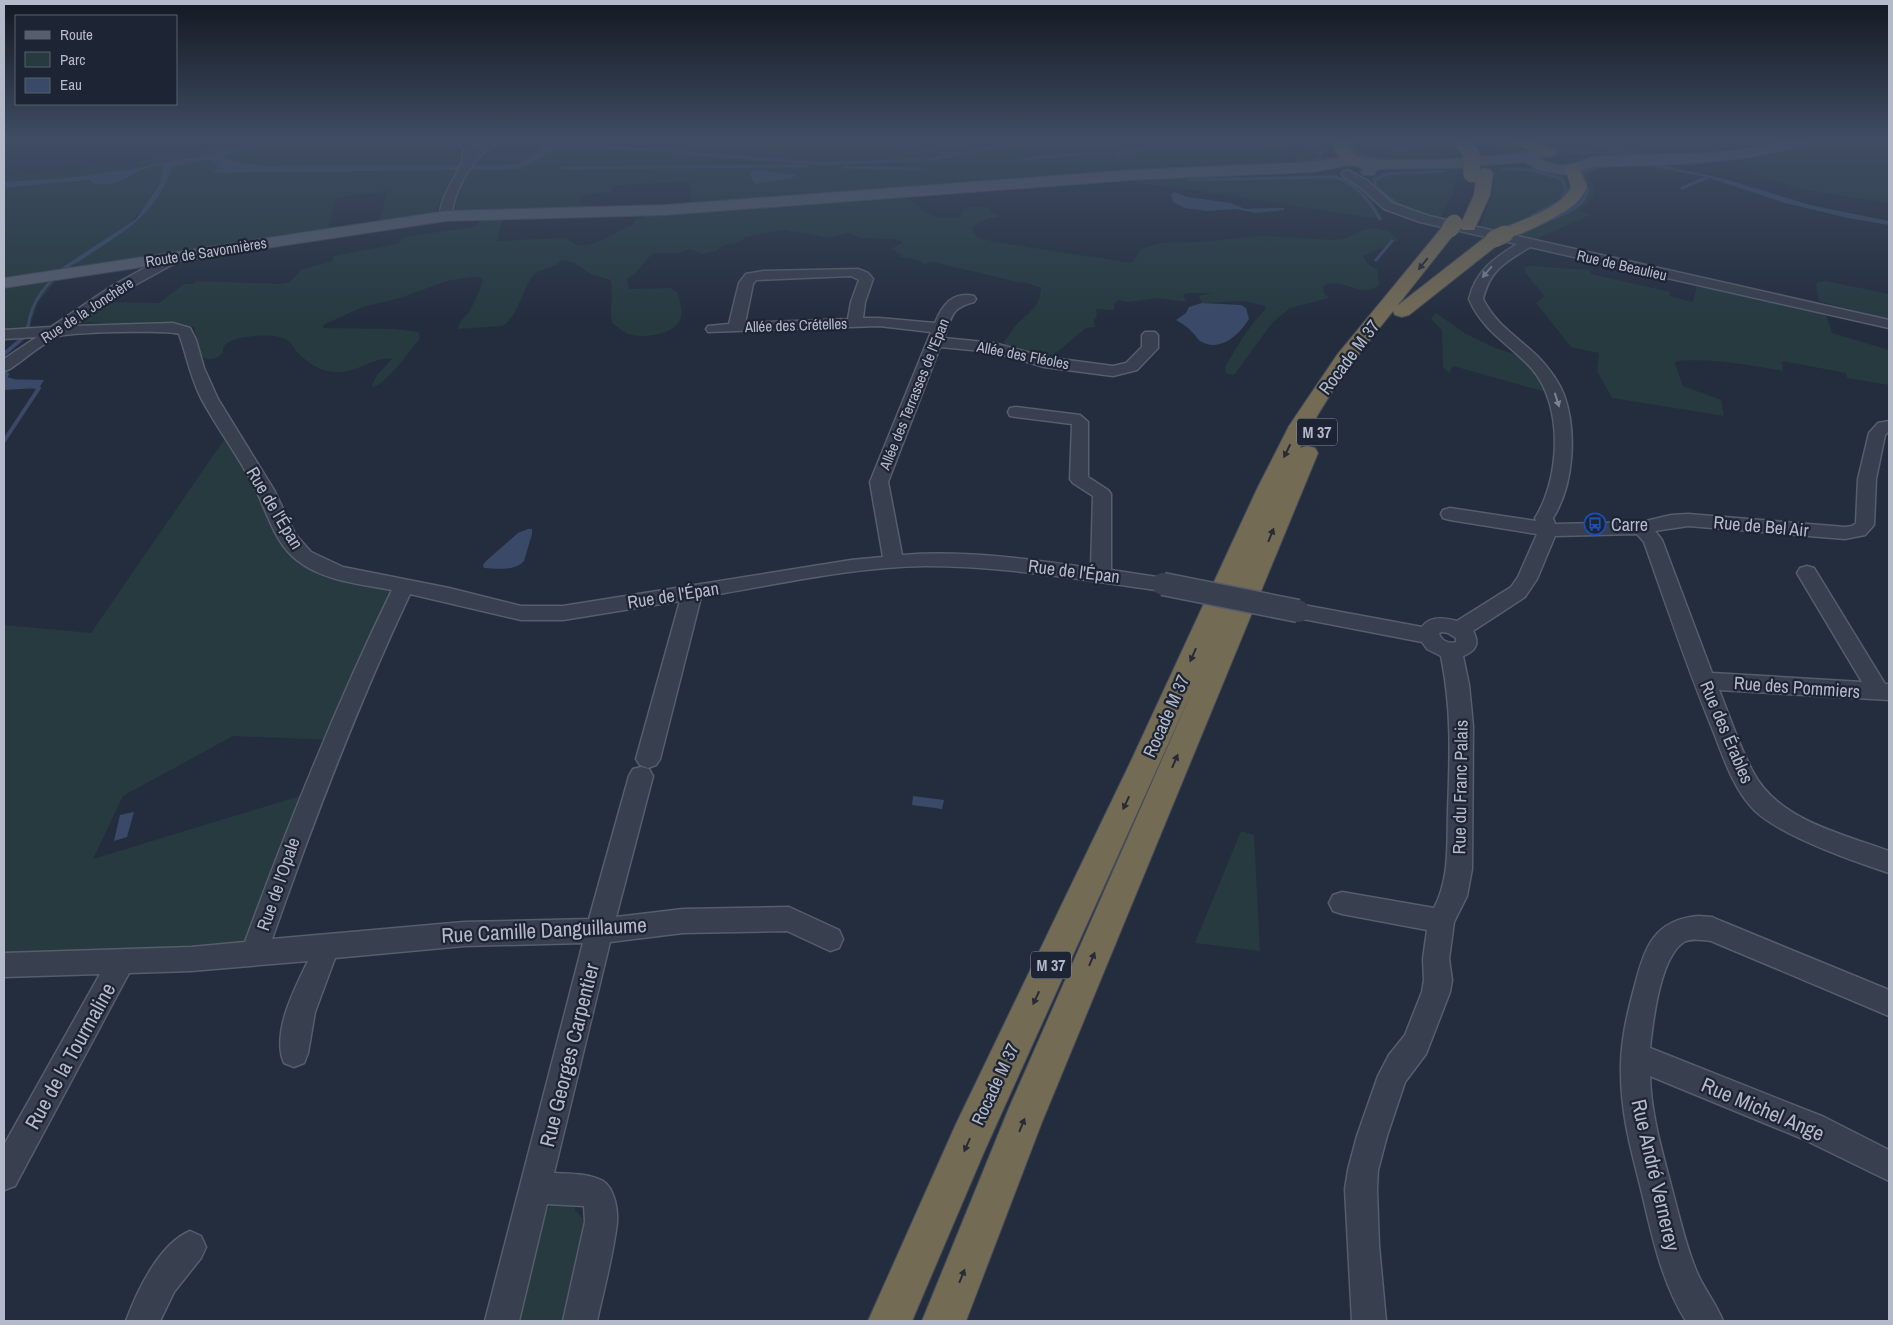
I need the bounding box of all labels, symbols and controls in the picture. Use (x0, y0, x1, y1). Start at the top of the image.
legend (15, 15, 178, 105)
text: Route (60, 24, 93, 45)
text: Parc (60, 49, 85, 70)
text: Eau (60, 74, 82, 95)
street label: Route de Savonnières (144, 232, 268, 272)
street label: Rue de Beaulieu (1575, 244, 1669, 286)
one-way arrow (1418, 257, 1429, 270)
one-way arrow (1482, 265, 1493, 278)
street label: Rue de la Jonchère (37, 272, 138, 348)
street label: Allée des Crételles (743, 313, 848, 337)
street label: Rocade M 37 (1313, 314, 1385, 400)
street label: Allée des Terrasses de l'Epan (874, 315, 954, 474)
street label: Allée des Fléoles (974, 336, 1071, 374)
one-way arrow (1553, 392, 1561, 407)
road number: M 37 (1297, 418, 1337, 446)
one-way arrow (1283, 444, 1291, 458)
street label: Rue de l'Épan (241, 462, 309, 554)
street label: Rue de Bel Air (1712, 509, 1810, 543)
bus stop icon: Carre (1583, 512, 1607, 536)
place label: Carre (1611, 512, 1648, 537)
one-way arrow (1268, 528, 1276, 542)
street label: Rue de l'Épan (1027, 553, 1121, 589)
street label: Rue de l'Épan (625, 575, 721, 615)
one-way arrow (1189, 648, 1197, 662)
street label: Rue des Pommiers (1733, 670, 1861, 704)
street label: Rocade M 37 (1137, 671, 1195, 761)
street label: Rue des Érables (1694, 677, 1760, 787)
street label: Rue du Franc Palais (1446, 720, 1474, 854)
one-way arrow (1172, 754, 1180, 768)
one-way arrow (1122, 796, 1130, 810)
street label: Rue de l'Opale (250, 834, 306, 934)
street label: Rue Camille Danguillaume (440, 910, 648, 950)
one-way arrow (1088, 951, 1096, 966)
road number: M 37 (1031, 952, 1071, 978)
street label: Rue Georges Carpentier (532, 960, 606, 1150)
street label: Rue de la Tourmaline (18, 978, 122, 1134)
one-way arrow (1031, 991, 1039, 1005)
street label: Rocade M 37 (965, 1039, 1025, 1129)
street label: Rue Michel Ange (1697, 1070, 1829, 1148)
street label: Rue André Vernerey (1624, 1096, 1688, 1254)
one-way arrow (1018, 1117, 1026, 1132)
one-way arrow (962, 1138, 970, 1152)
one-way arrow (958, 1269, 966, 1283)

